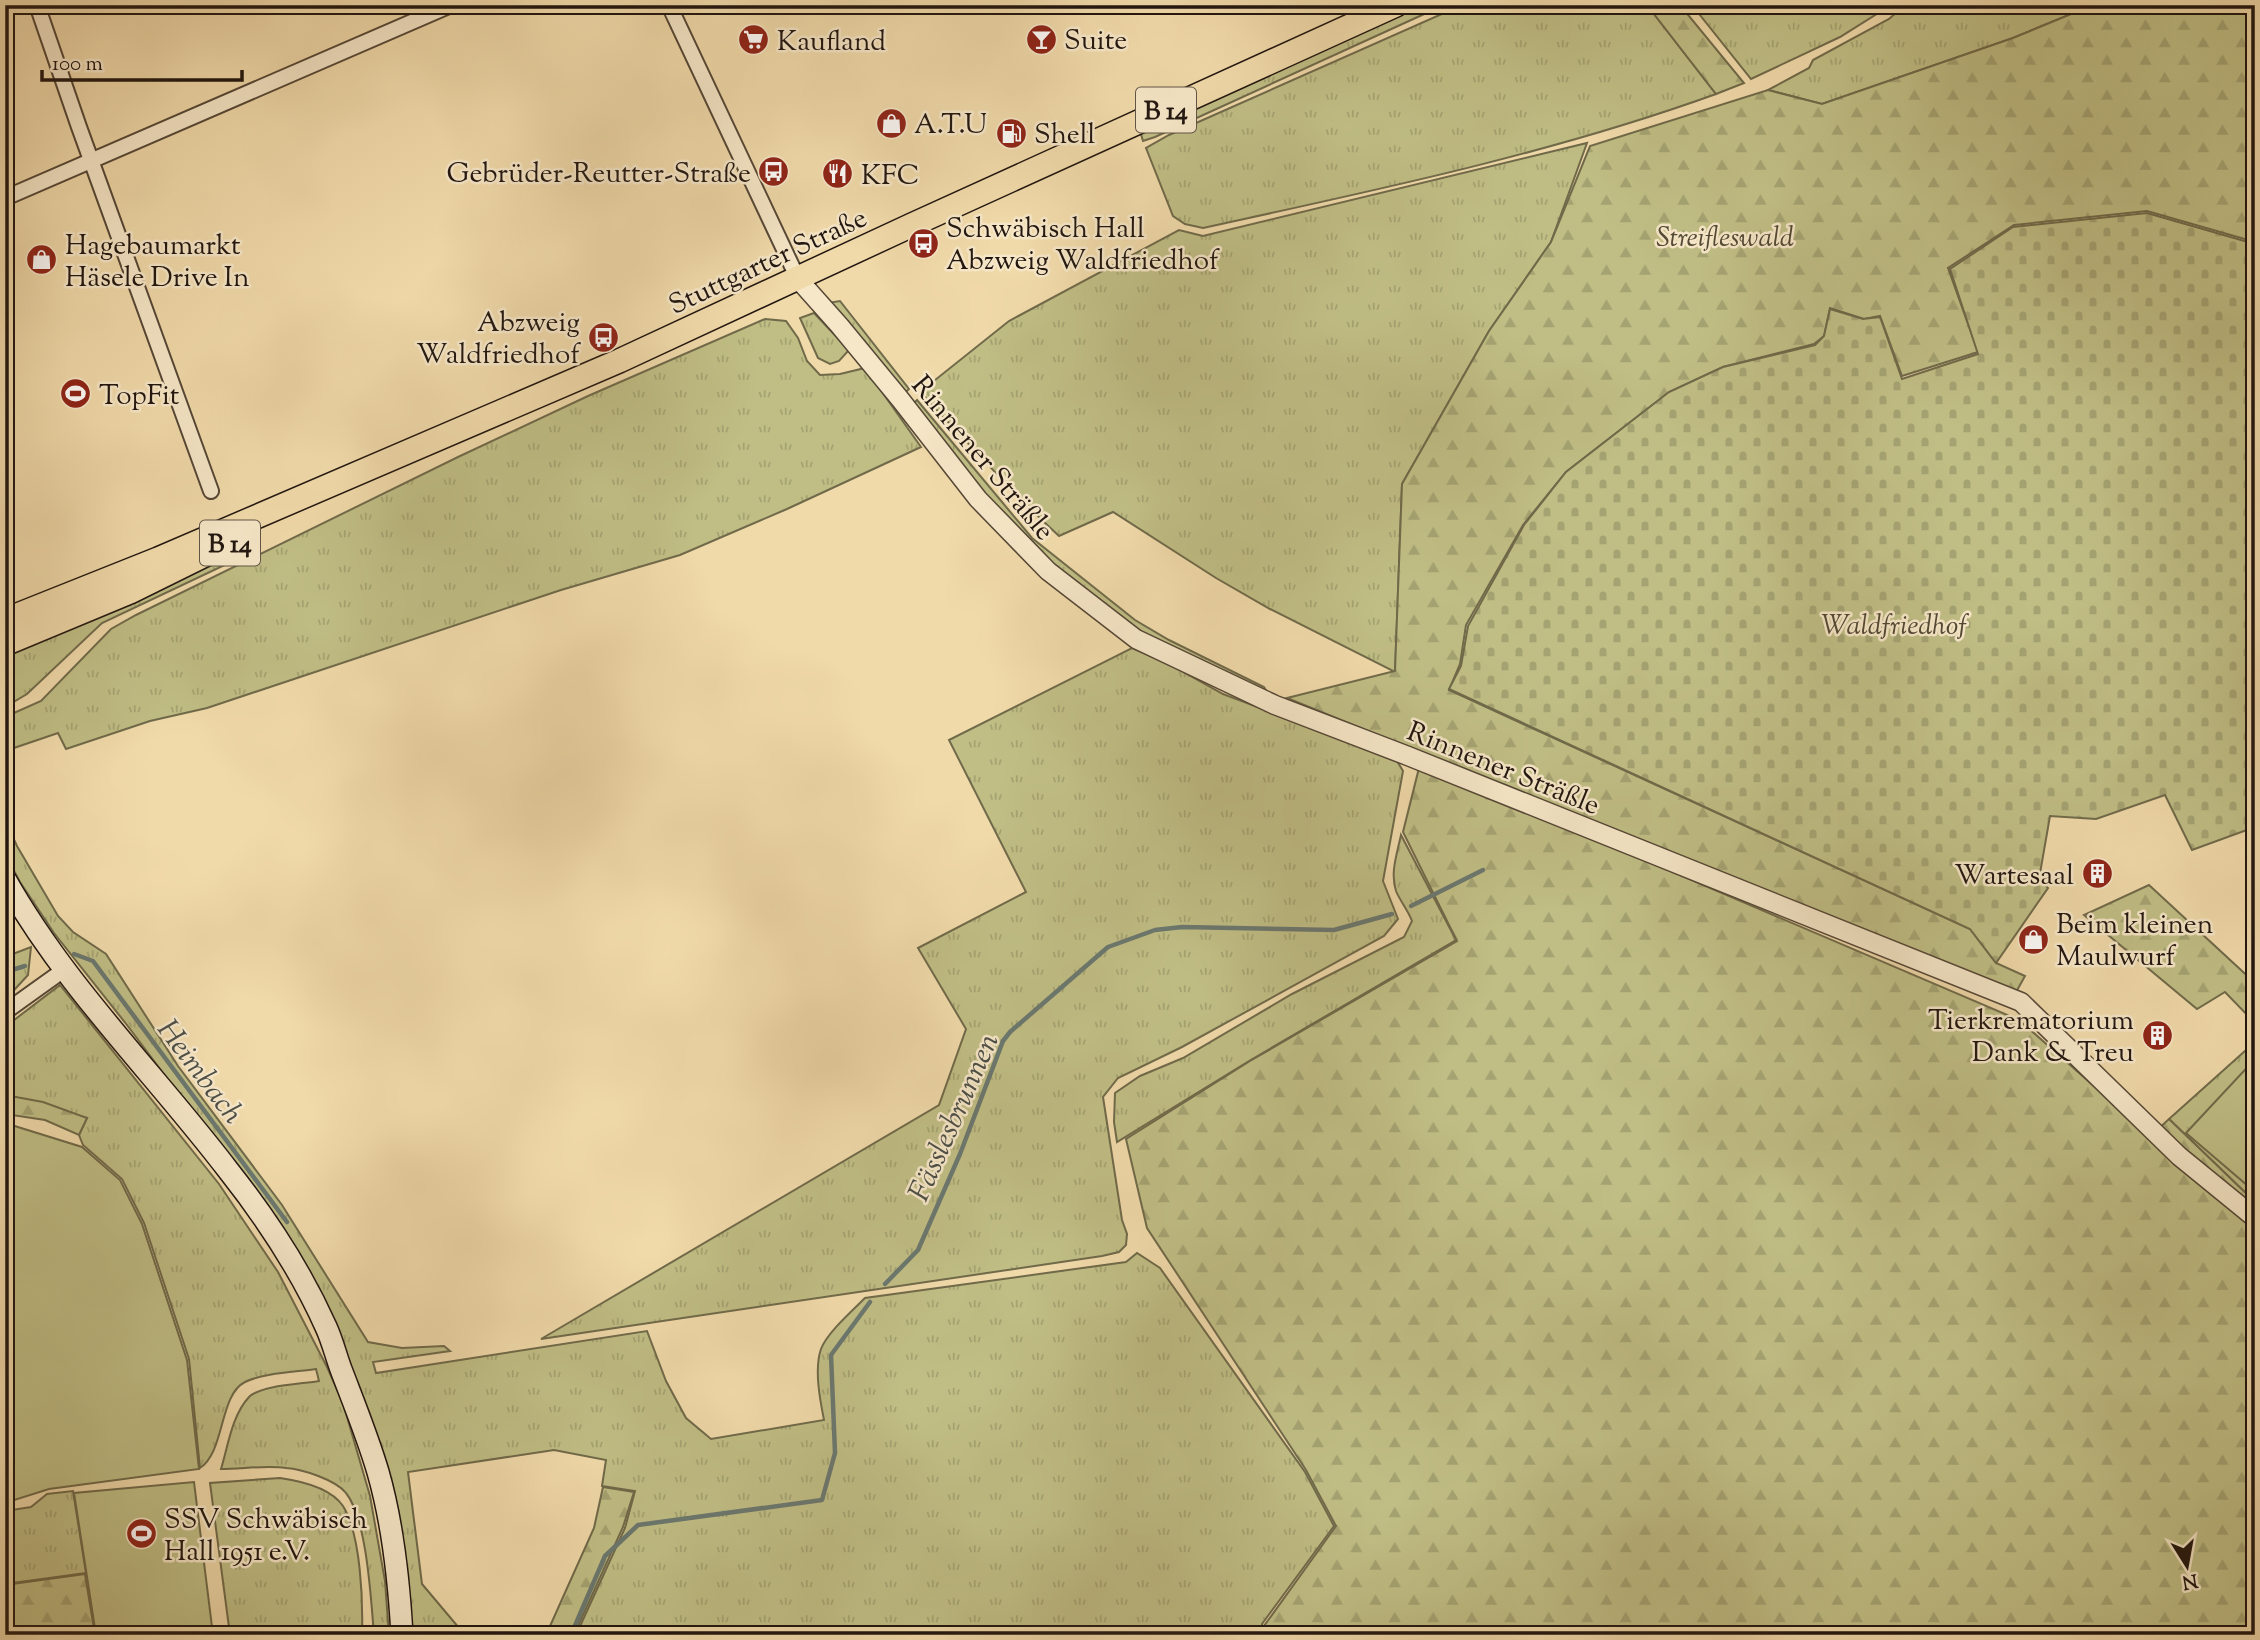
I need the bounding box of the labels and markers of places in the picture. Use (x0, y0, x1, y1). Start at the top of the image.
bar icon: Suite (1024, 22, 1058, 56)
place label: Suite (1064, 22, 1127, 62)
supermarket icon: Kaufland (737, 23, 771, 57)
place label: Kaufland (777, 23, 886, 63)
shop icon: A.T.U (874, 106, 908, 140)
place label: A.T.U (914, 106, 987, 146)
fuel station icon: Shell (994, 116, 1028, 150)
place label: Shell (1034, 116, 1096, 156)
place label: Gebrüder-Reutter-Straße (447, 155, 751, 195)
bus stop icon: Gebrüder-Reutter-Straße (757, 155, 791, 189)
restaurant icon: KFC (821, 157, 855, 191)
place label: KFC (861, 157, 919, 197)
place label: Schwäbisch Hall Abzweig Waldfriedhof (946, 210, 1220, 282)
bus stop icon: Schwäbisch Hall Abzweig Waldfriedhof (906, 226, 940, 260)
place label: Hagebaumarkt Häsele Drive In (65, 227, 250, 299)
shop icon: Hagebaumarkt Häsele Drive In (25, 243, 59, 277)
place label: Abzweig Waldfriedhof (416, 304, 581, 376)
bus stop icon: Abzweig Waldfriedhof (586, 320, 620, 354)
sports icon: TopFit (59, 377, 93, 411)
place label: TopFit (99, 377, 180, 417)
place label: Wartesaal (1954, 857, 2074, 897)
building icon: Wartesaal (2080, 857, 2114, 891)
place label: Beim kleinen Maulwurf (2056, 906, 2213, 978)
shop icon: Beim kleinen Maulwurf (2016, 922, 2050, 956)
place label: Tierkrematorium Dank & Treu (1928, 1002, 2134, 1074)
building icon: Tierkrematorium Dank & Treu (2140, 1018, 2174, 1052)
place label: SSV Schwäbisch Hall 1951 e.V. (164, 1501, 368, 1573)
sports icon: SSV Schwäbisch Hall 1951 e.V. (124, 1517, 158, 1551)

